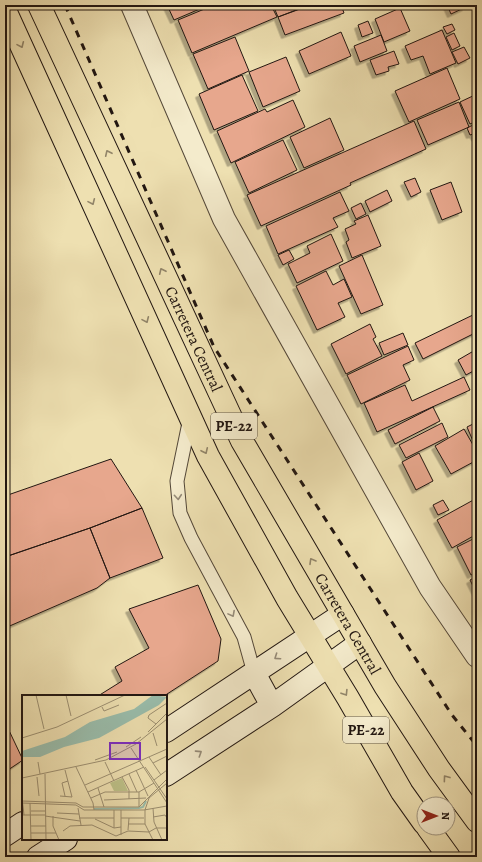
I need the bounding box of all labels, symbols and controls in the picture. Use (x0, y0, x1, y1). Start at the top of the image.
one-way arrow (16, 41, 24, 49)
one-way arrow (105, 150, 113, 158)
one-way arrow (87, 197, 95, 205)
one-way arrow (159, 268, 167, 275)
street label: Carretera Central (159, 283, 228, 395)
one-way arrow (141, 316, 149, 324)
road number: PE-22 (211, 413, 257, 439)
one-way arrow (201, 448, 209, 455)
one-way arrow (174, 494, 183, 500)
one-way arrow (309, 558, 316, 565)
street label: Carretera Central (309, 569, 386, 679)
one-way arrow (228, 610, 235, 618)
one-way arrow (274, 653, 281, 660)
one-way arrow (340, 689, 347, 696)
inset map (22, 695, 167, 840)
road number: PE-22 (343, 717, 389, 743)
one-way arrow (195, 751, 202, 758)
one-way arrow (444, 776, 451, 783)
north arrow (416, 796, 456, 836)
text: N (438, 812, 453, 820)

